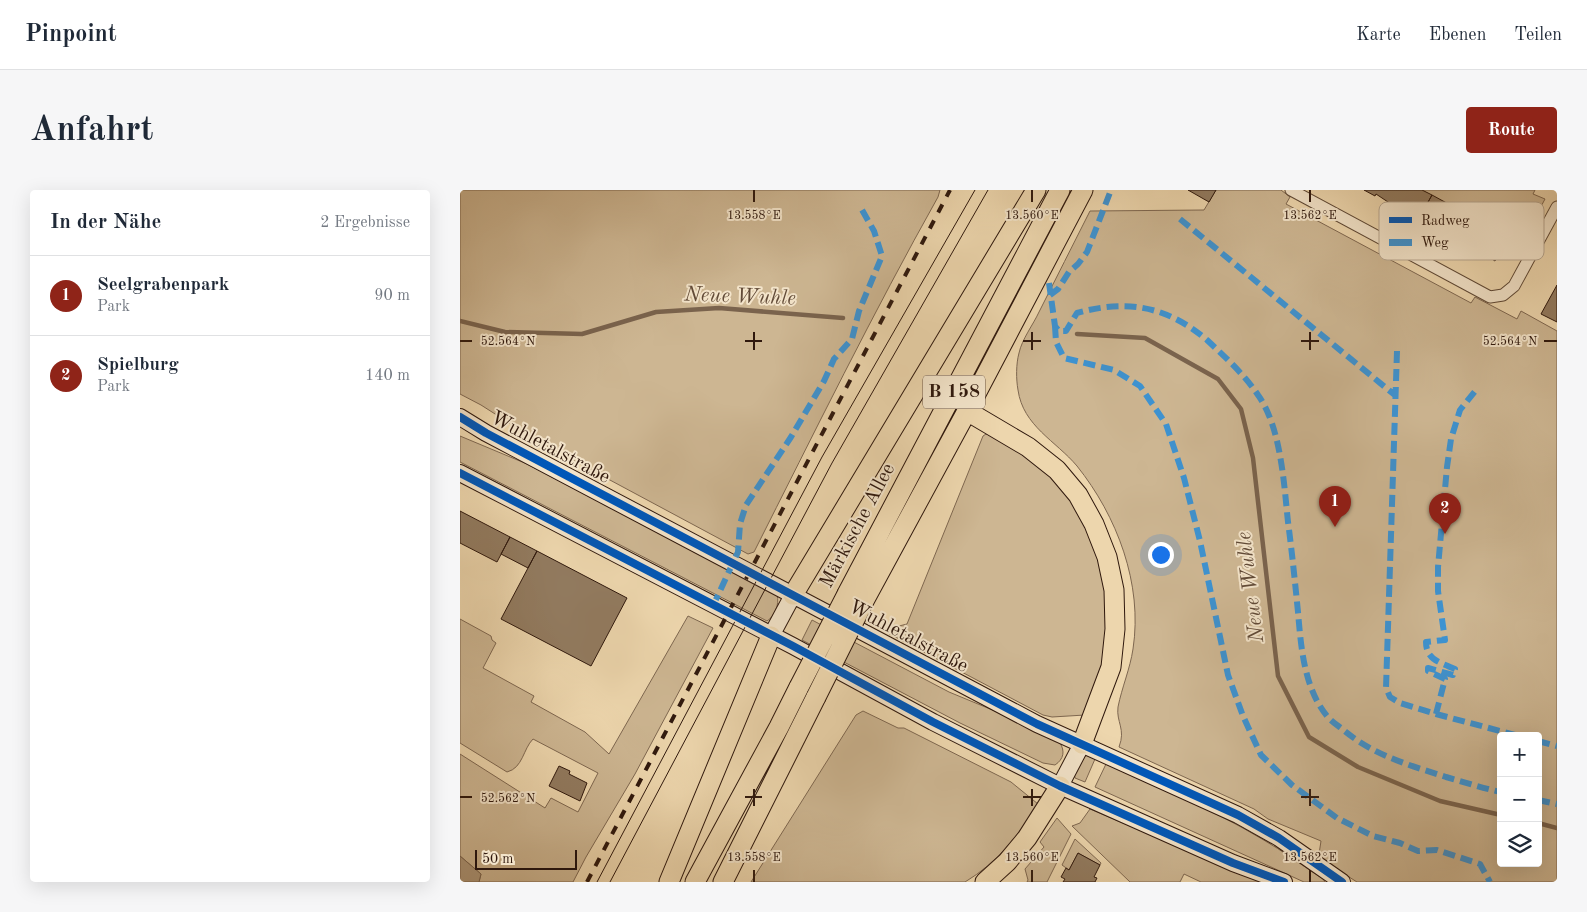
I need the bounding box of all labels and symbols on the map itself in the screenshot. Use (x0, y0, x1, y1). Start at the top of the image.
legend (1379, 202, 1544, 260)
text: 13.558°E (727, 209, 781, 222)
text: 13.560°E (1005, 209, 1059, 222)
text: 13.562°E (1283, 209, 1337, 222)
text: Radweg (1421, 214, 1470, 228)
text: Weg (1421, 236, 1449, 250)
water label: Neue Wuhle (683, 285, 796, 309)
text: 52.564°N (481, 335, 535, 348)
text: 52.564°N (1483, 335, 1537, 348)
road number: B 158 (923, 376, 985, 408)
street label: Wuhletalstraße (487, 408, 613, 488)
street label: Märkische Allee (817, 460, 899, 592)
pin: 1 (1319, 486, 1351, 527)
pin: 2 (1429, 493, 1461, 534)
water label: Neue Wuhle (1234, 530, 1268, 645)
your location (1148, 542, 1174, 568)
street label: Wuhletalstraße (845, 597, 971, 677)
text: 52.562°N (481, 792, 535, 805)
scale bar (475, 847, 578, 870)
text: 13.558°E (727, 851, 781, 864)
text: 13.560°E (1005, 851, 1059, 864)
text: 13.562°E (1283, 851, 1337, 864)

